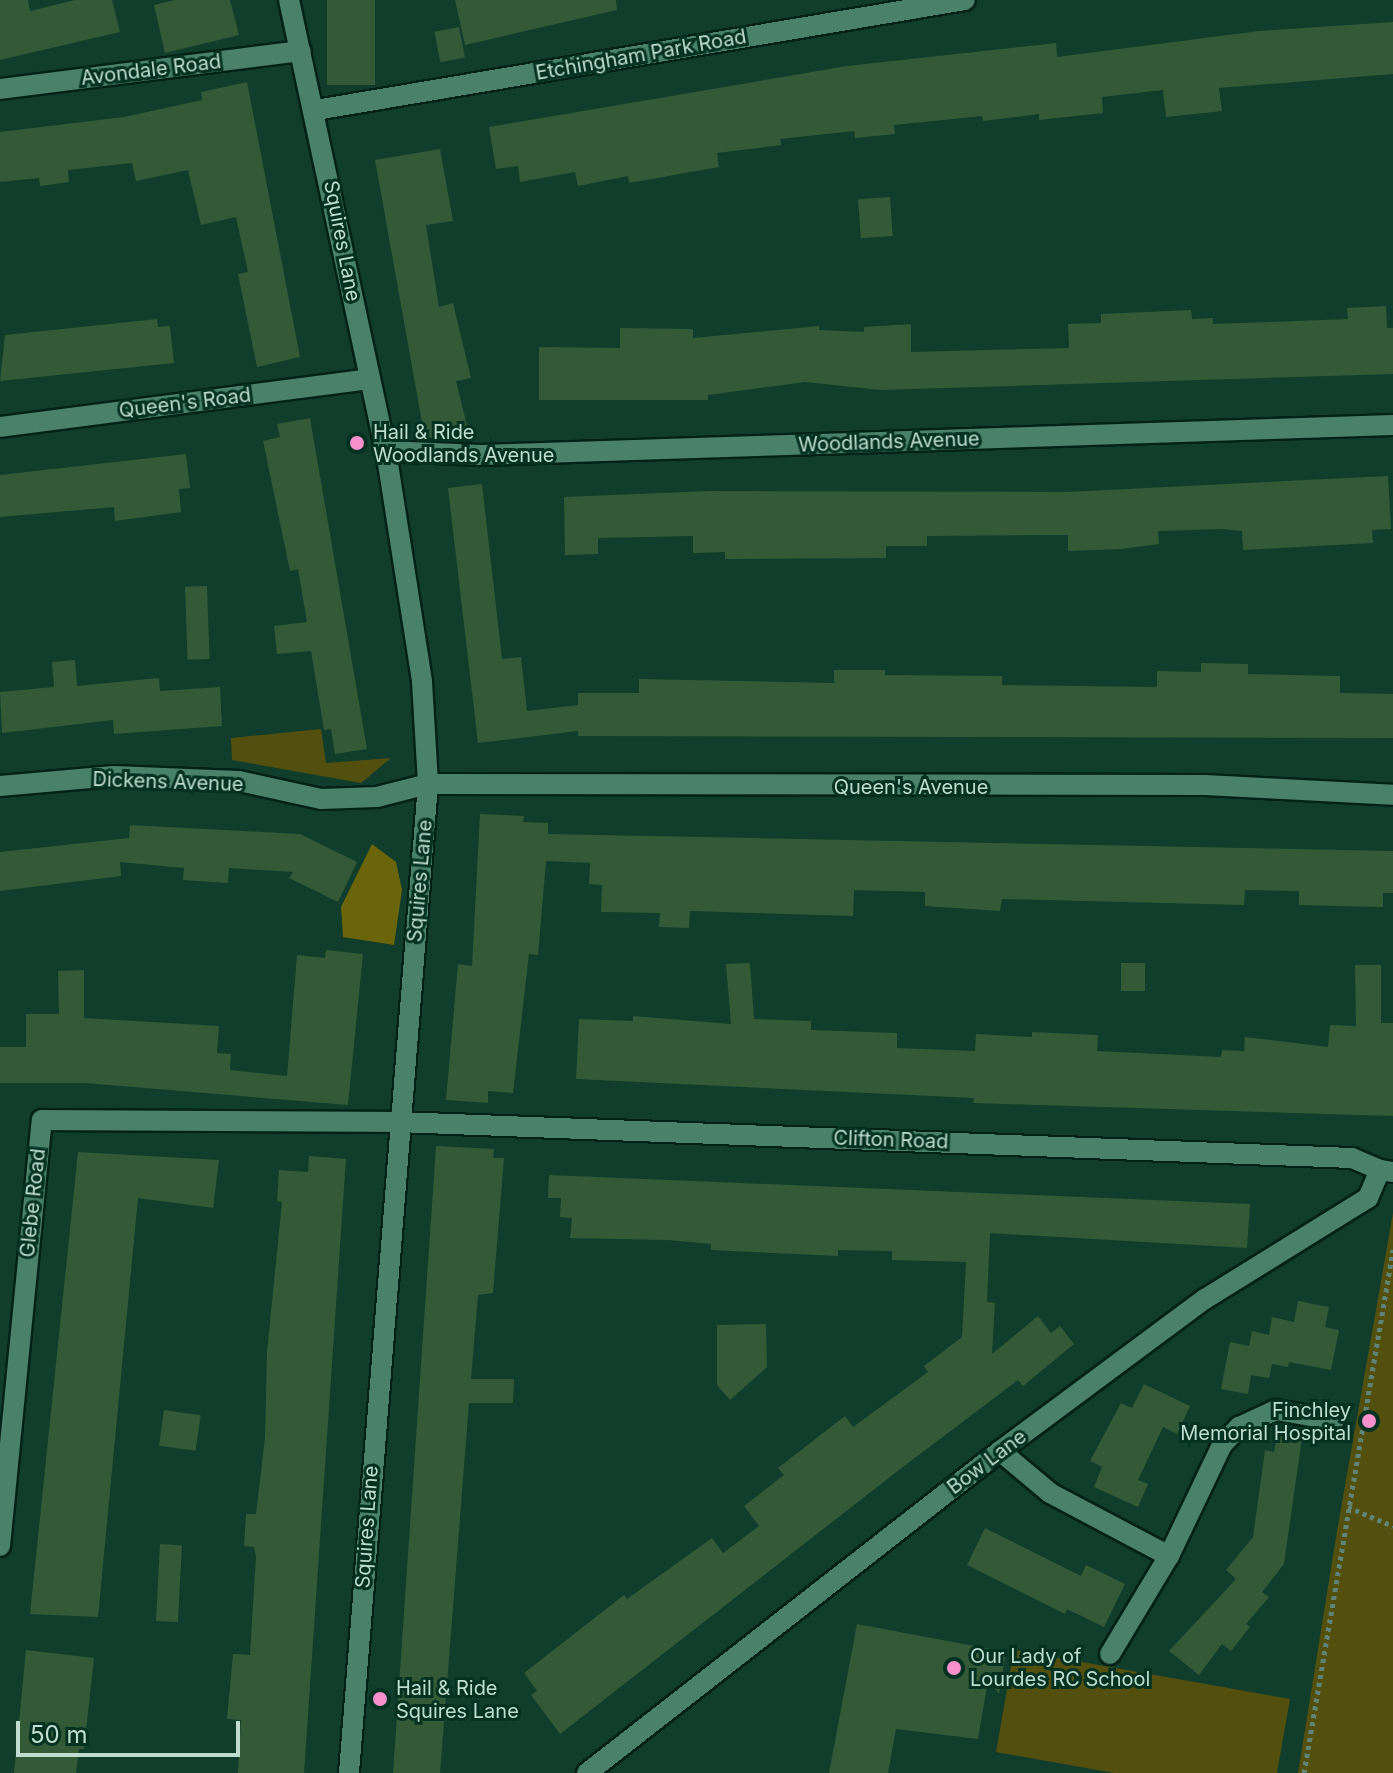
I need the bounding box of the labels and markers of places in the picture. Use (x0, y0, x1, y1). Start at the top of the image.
place label: Hail & Ride Woodlands Avenue (373, 420, 554, 467)
marker: Hail & Ride Woodlands Avenue (348, 434, 366, 452)
place label: Finchley Memorial Hospital (1180, 1398, 1351, 1445)
marker: Finchley Memorial Hospital (1358, 1410, 1380, 1432)
place label: Our Lady of Lourdes RC School (970, 1644, 1150, 1691)
marker: Our Lady of Lourdes RC School (945, 1659, 963, 1677)
place label: Hail & Ride Squires Lane (396, 1676, 519, 1723)
marker: Hail & Ride Squires Lane (371, 1690, 389, 1708)

